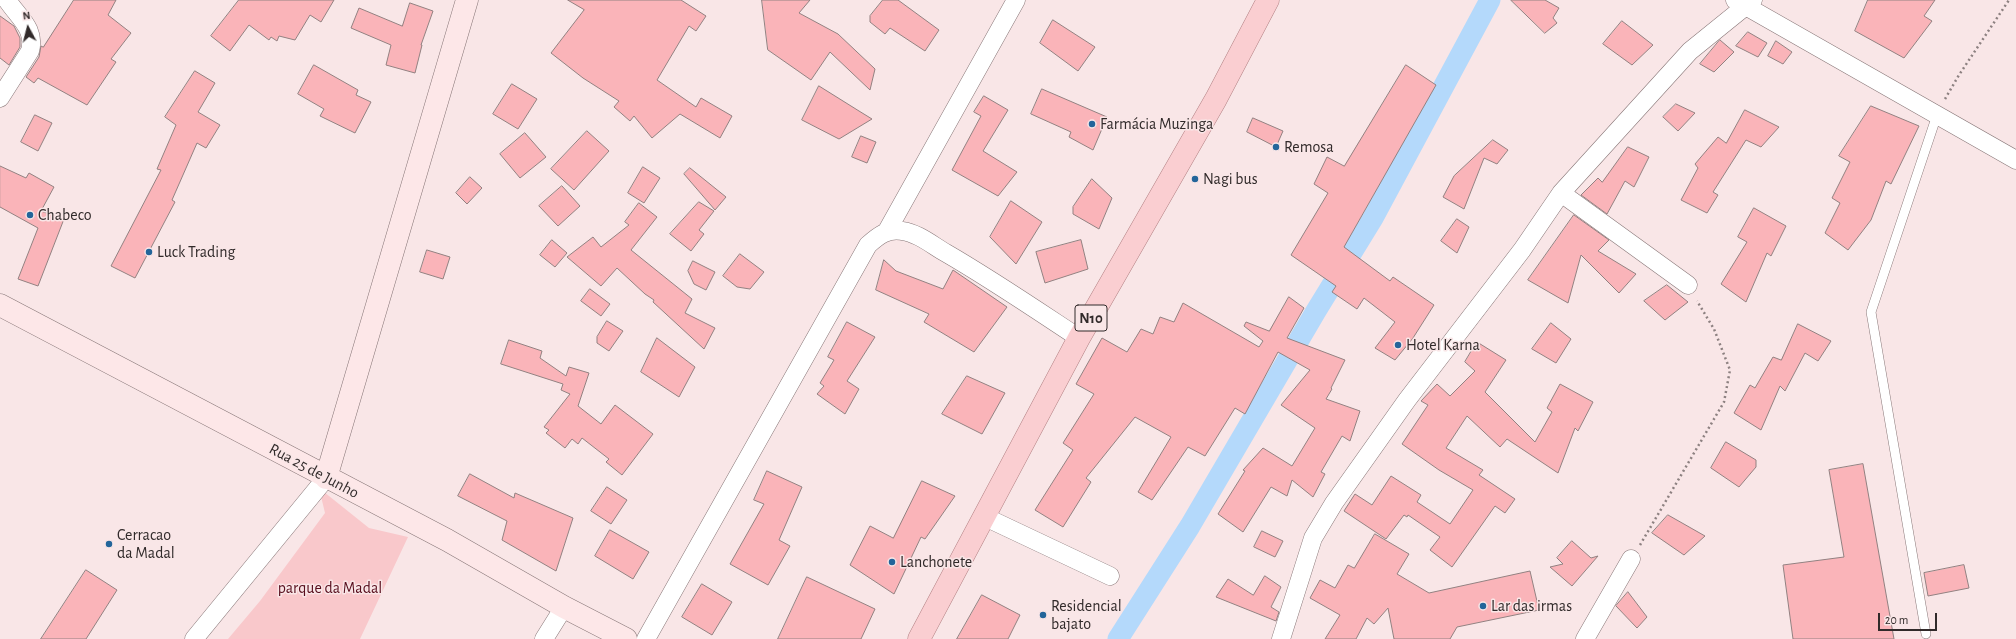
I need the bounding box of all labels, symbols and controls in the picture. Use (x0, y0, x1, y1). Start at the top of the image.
north arrow (8, 8, 48, 48)
text: N (22, 10, 31, 22)
place label: Farmácia Muzinga (1100, 114, 1213, 134)
marker: Farmácia Muzinga (1087, 119, 1097, 129)
place label: Remosa (1284, 137, 1334, 157)
marker: Remosa (1271, 142, 1281, 152)
place label: Nagi bus (1203, 169, 1258, 189)
marker: Nagi bus (1190, 174, 1200, 184)
place label: Chabeco (38, 205, 92, 225)
marker: Chabeco (25, 210, 35, 220)
place label: Luck Trading (157, 242, 235, 262)
marker: Luck Trading (144, 247, 154, 257)
road number: N10 (1075, 305, 1107, 331)
place label: Hotel Karna (1406, 335, 1480, 355)
marker: Hotel Karna (1393, 340, 1403, 350)
street label: Rua 25 de Junho (266, 439, 362, 503)
place label: Cerracao da Madal (117, 525, 175, 563)
marker: Cerracao da Madal (104, 539, 114, 549)
place label: Lanchonete (900, 552, 972, 572)
marker: Lanchonete (887, 557, 897, 567)
park label: parque da Madal (278, 578, 382, 598)
place label: Residencial bajato (1051, 596, 1122, 634)
place label: Lar das irmas (1491, 596, 1572, 616)
marker: Lar das irmas (1478, 601, 1488, 611)
scale bar (1880, 605, 1939, 631)
marker: Residencial bajato (1038, 610, 1048, 620)
text: 20 m (1885, 614, 1908, 626)

